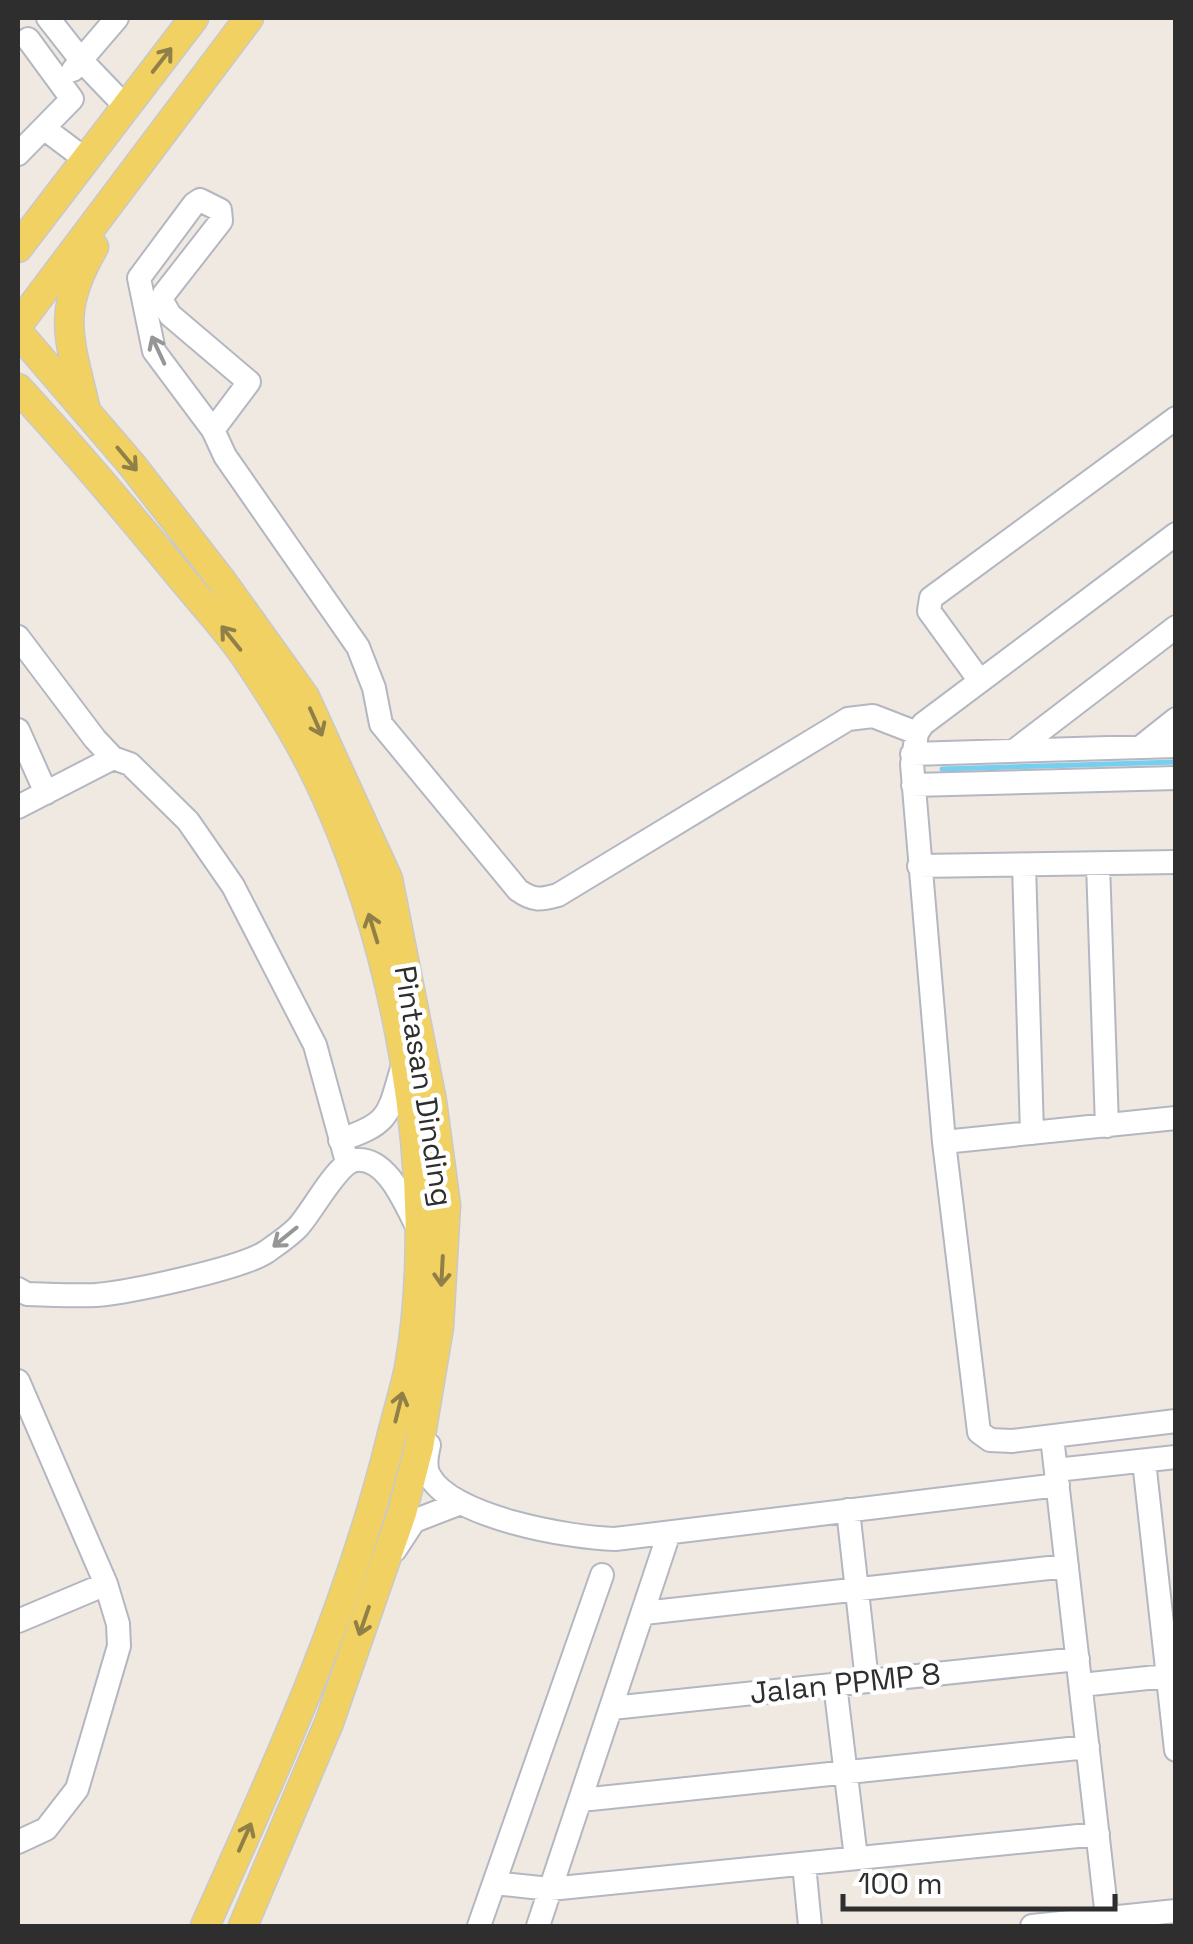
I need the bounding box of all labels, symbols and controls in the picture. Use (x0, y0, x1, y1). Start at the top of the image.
one-way arrow (151, 47, 173, 73)
one-way arrow (148, 335, 166, 366)
one-way arrow (116, 446, 138, 472)
one-way arrow (220, 626, 242, 652)
one-way arrow (308, 706, 327, 736)
one-way arrow (363, 913, 381, 944)
street label: Pintasan Dinding (386, 963, 462, 1209)
one-way arrow (273, 1226, 299, 1248)
one-way arrow (432, 1255, 451, 1287)
one-way arrow (390, 1392, 409, 1423)
one-way arrow (353, 1605, 371, 1637)
street label: Jalan PPMP 8 (748, 1654, 942, 1712)
one-way arrow (237, 1822, 255, 1853)
scale bar (843, 1849, 1116, 1911)
text: 100 m (858, 1864, 943, 1903)

